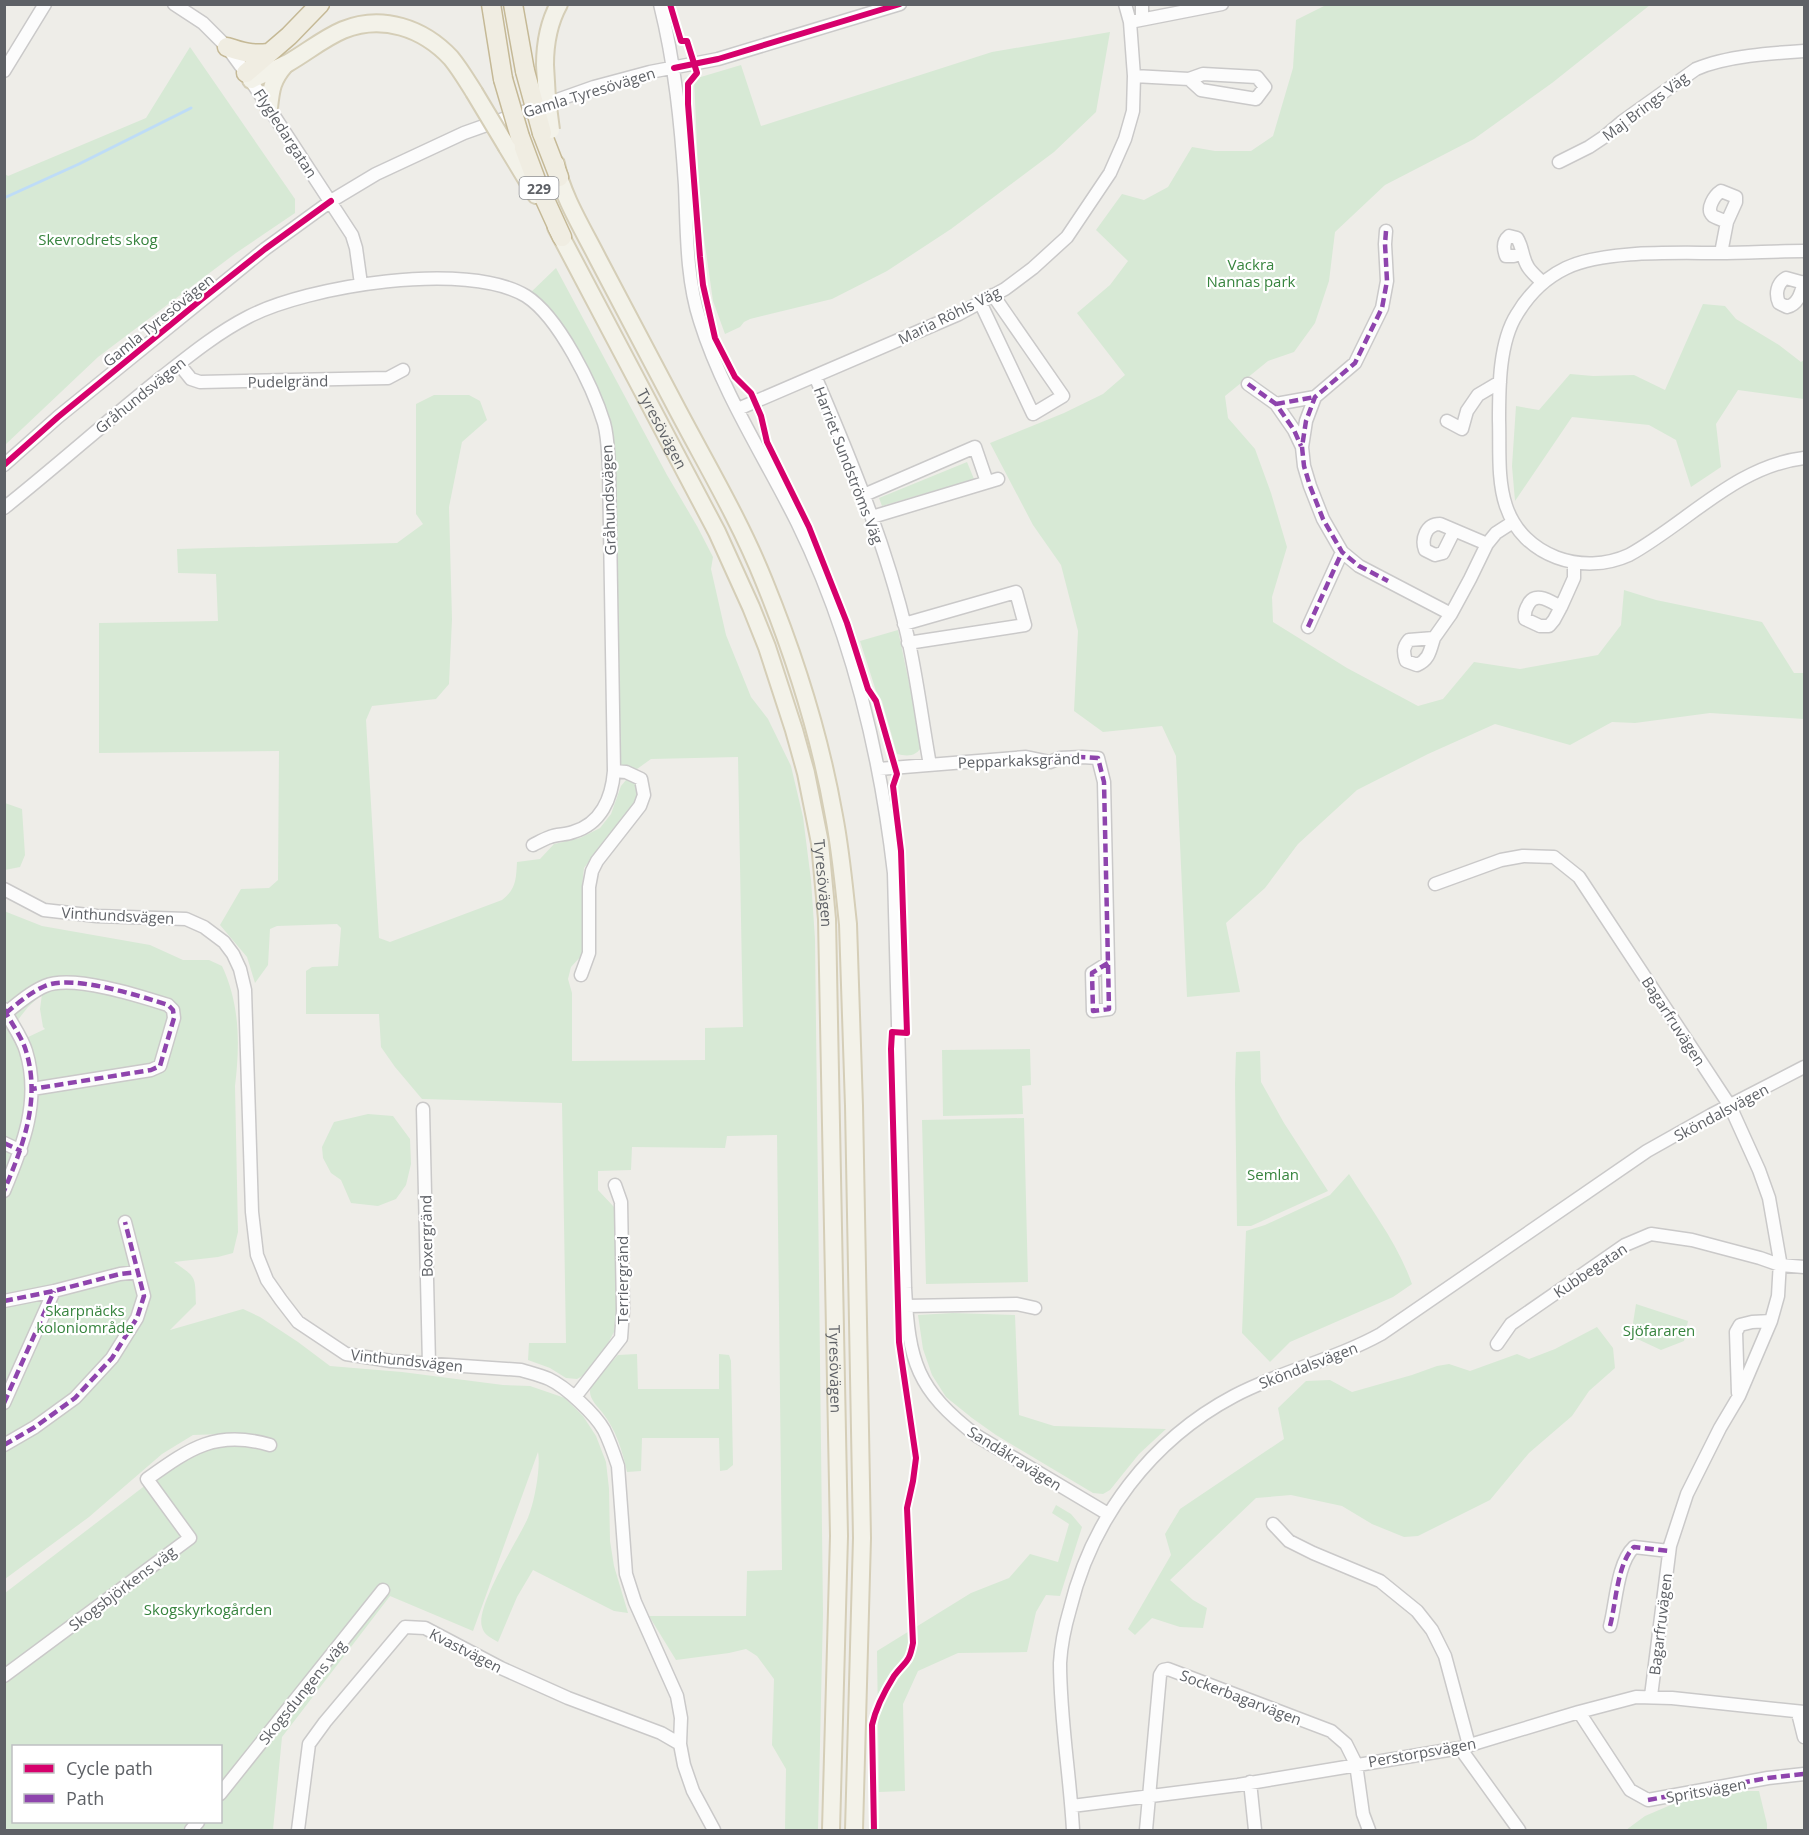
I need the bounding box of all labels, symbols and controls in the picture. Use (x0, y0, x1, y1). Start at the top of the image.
street label: Gamla Tyresövägen (520, 62, 658, 122)
street label: Maj Brings Väg (1598, 67, 1692, 145)
street label: Flygledargatan (250, 85, 322, 181)
road number: 229 (520, 177, 558, 199)
park label: Skevrodrets skog (38, 229, 158, 249)
park label: Vackra Nannas park (1207, 254, 1296, 291)
street label: Gamla Tyresövägen (98, 269, 218, 371)
street label: Maria Röhls Väg (894, 282, 1004, 348)
street label: Gråhundsvägen (91, 352, 189, 438)
street label: Pudelgränd (248, 370, 328, 392)
street label: Harriet Sundströms Väg (810, 383, 888, 547)
street label: Tyresövägen (633, 385, 692, 472)
street label: Gråhundsvägen (596, 444, 620, 556)
street label: Pepparkaksgränd (957, 748, 1081, 772)
street label: Tyresövägen (810, 838, 837, 927)
street label: Vinthundsvägen (61, 902, 175, 928)
street label: Bagarfruvägen (1638, 973, 1710, 1069)
street label: Sköndalsvägen (1670, 1079, 1772, 1145)
park label: Semlan (1247, 1164, 1299, 1184)
street label: Boxergränd (415, 1195, 437, 1277)
street label: Terriergränd (612, 1236, 632, 1324)
street label: Kubbegatan (1549, 1238, 1631, 1302)
park label: Skarpnäcks koloniområde (36, 1300, 134, 1337)
park label: Sjöfararen (1623, 1320, 1695, 1340)
street label: Tyresövägen (825, 1325, 847, 1413)
street label: Sköndalsvägen (1256, 1337, 1360, 1393)
street label: Vinthundsvägen (350, 1344, 464, 1376)
street label: Sandåkravägen (964, 1421, 1066, 1495)
street label: Skogsbjörkens väg (64, 1541, 180, 1635)
street label: Bagarfruvägen (1644, 1572, 1676, 1676)
park label: Skogskyrkogården (144, 1599, 272, 1619)
street label: Kvastvägen (426, 1623, 506, 1677)
street label: Skogsdungens väg (254, 1636, 350, 1748)
street label: Sockerbagarvägen (1177, 1665, 1305, 1729)
street label: Perstorpsvägen (1367, 1733, 1477, 1771)
legend (12, 1745, 222, 1823)
text: Cycle path (66, 1756, 153, 1780)
street label: Spritsvägen (1664, 1773, 1748, 1807)
text: Path (66, 1786, 104, 1810)

